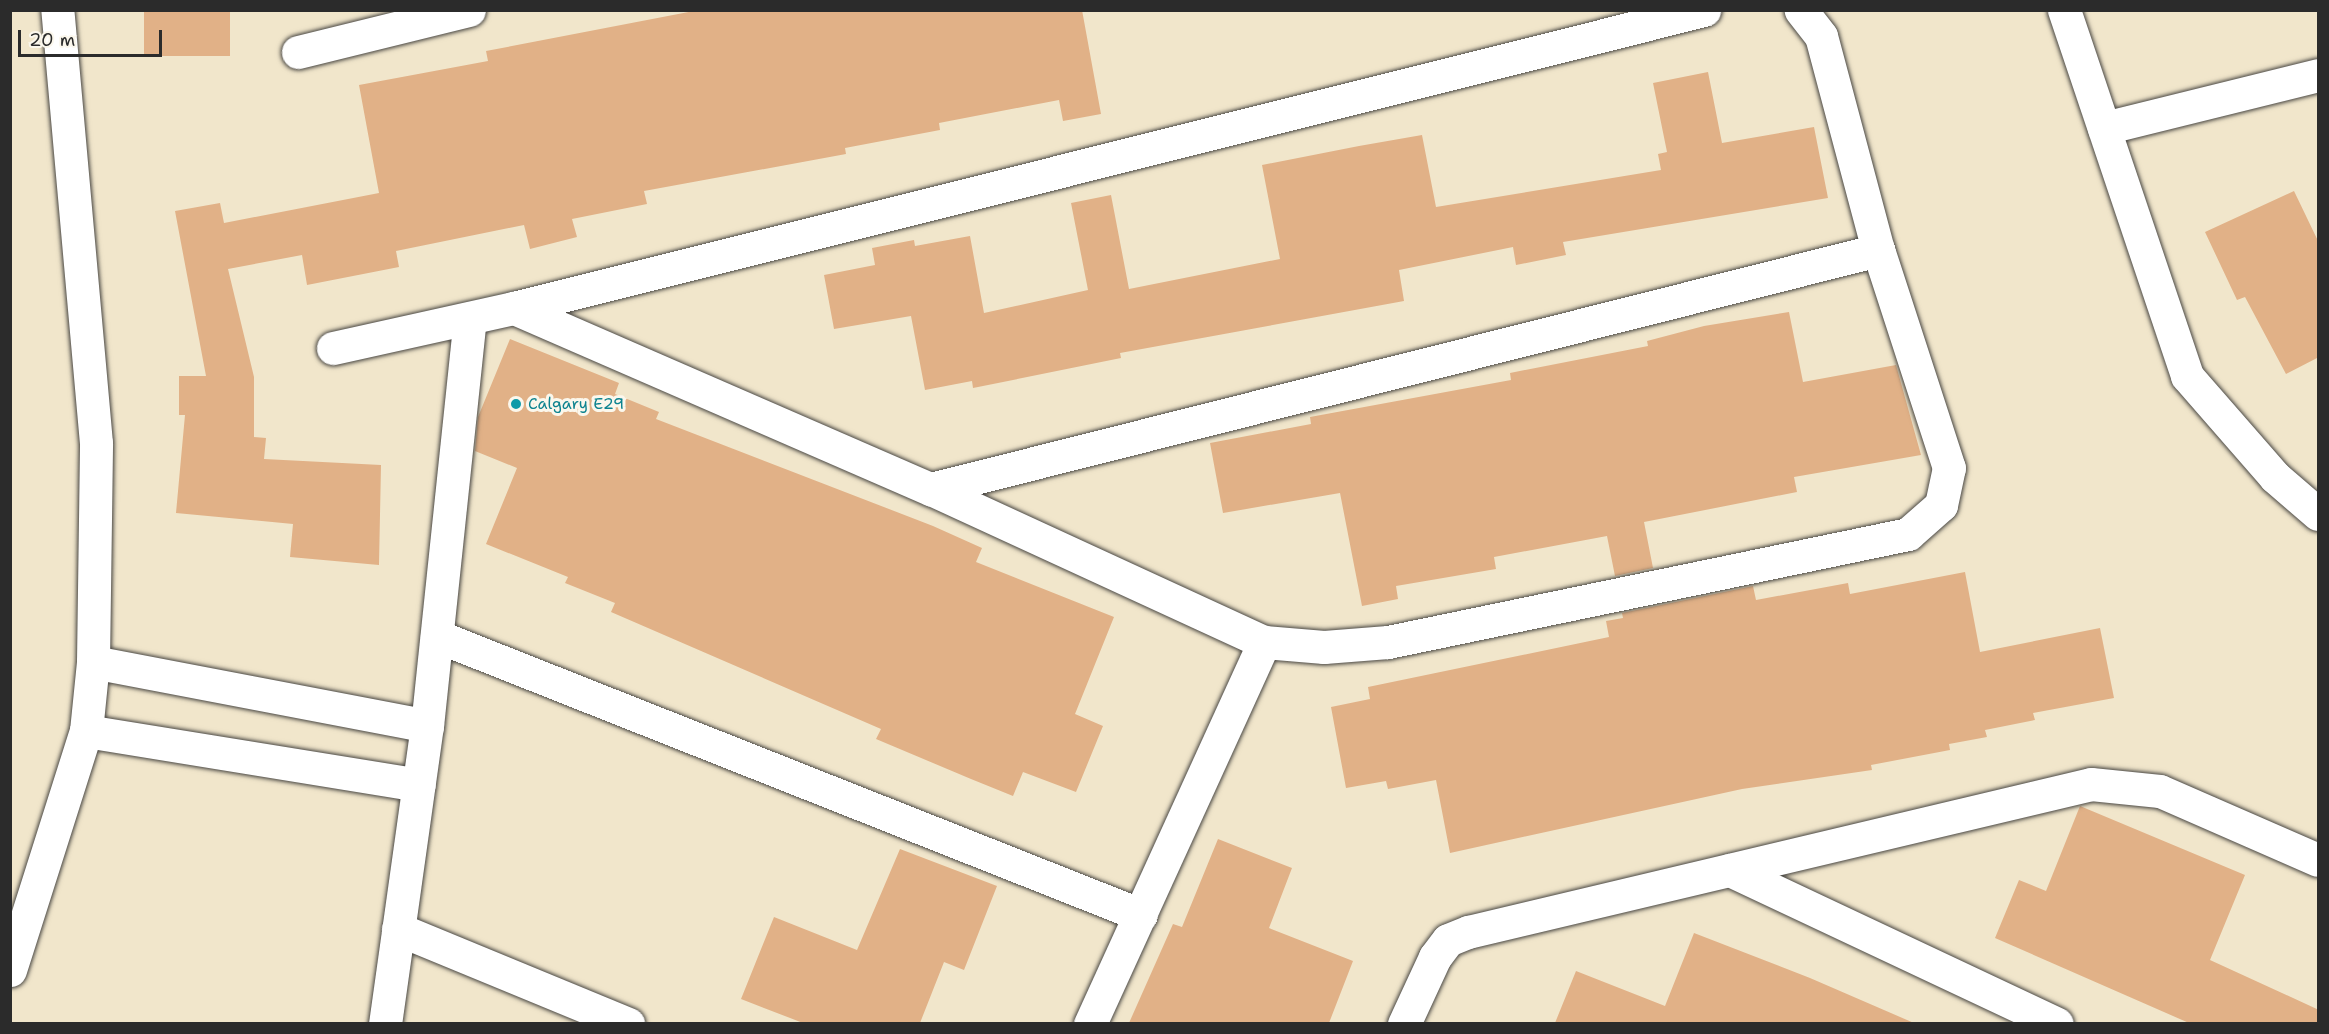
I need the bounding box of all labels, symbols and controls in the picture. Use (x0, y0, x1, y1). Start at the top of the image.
scale bar (21, 18, 165, 56)
text: 20 m (29, 28, 75, 52)
place label: Calgary E29 (528, 394, 624, 414)
marker: Calgary E29 (509, 397, 523, 411)

